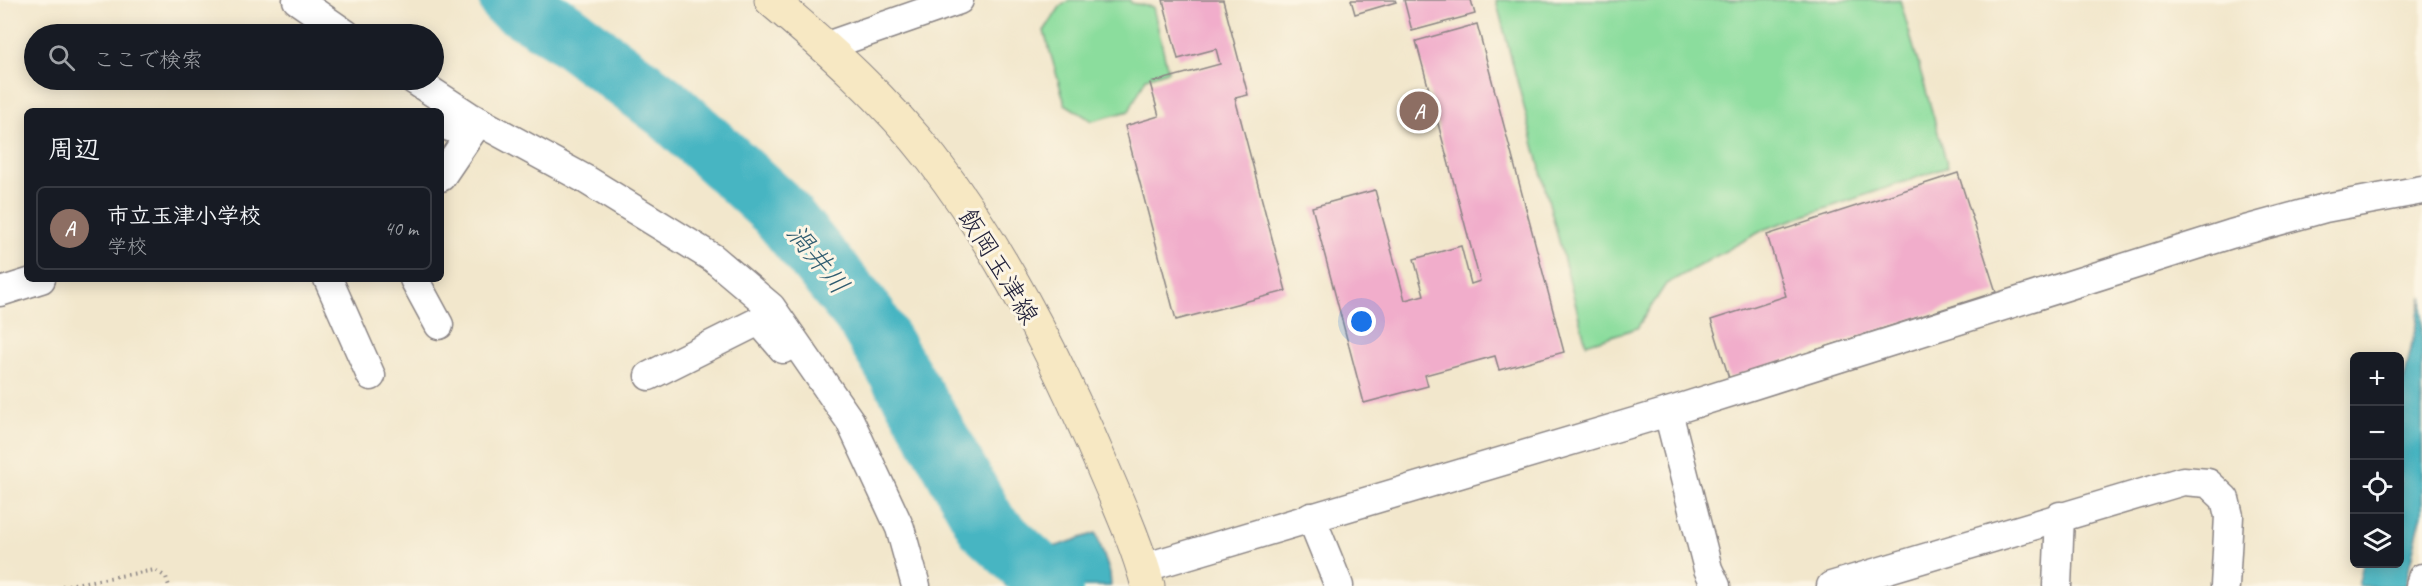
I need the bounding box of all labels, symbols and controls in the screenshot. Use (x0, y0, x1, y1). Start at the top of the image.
search box (24, 24, 444, 90)
icon: search (45, 41, 78, 74)
text: ここで検索 (93, 46, 203, 74)
pin: A (1400, 88, 1438, 134)
text: 周辺 (48, 133, 100, 166)
text: 市立玉津小学校 (107, 202, 261, 230)
street label: 飯岡玉津線 (951, 202, 1046, 330)
text: A (64, 216, 75, 241)
text: 40 m (384, 216, 418, 241)
water label: 渦井川 (779, 217, 857, 301)
text: 学校 (107, 234, 147, 259)
your location (1347, 307, 1376, 336)
map controls (2350, 352, 2404, 568)
button: + (2350, 352, 2404, 406)
button: − (2350, 406, 2404, 460)
button: locate (2350, 460, 2404, 514)
button: layers (2350, 514, 2404, 568)

